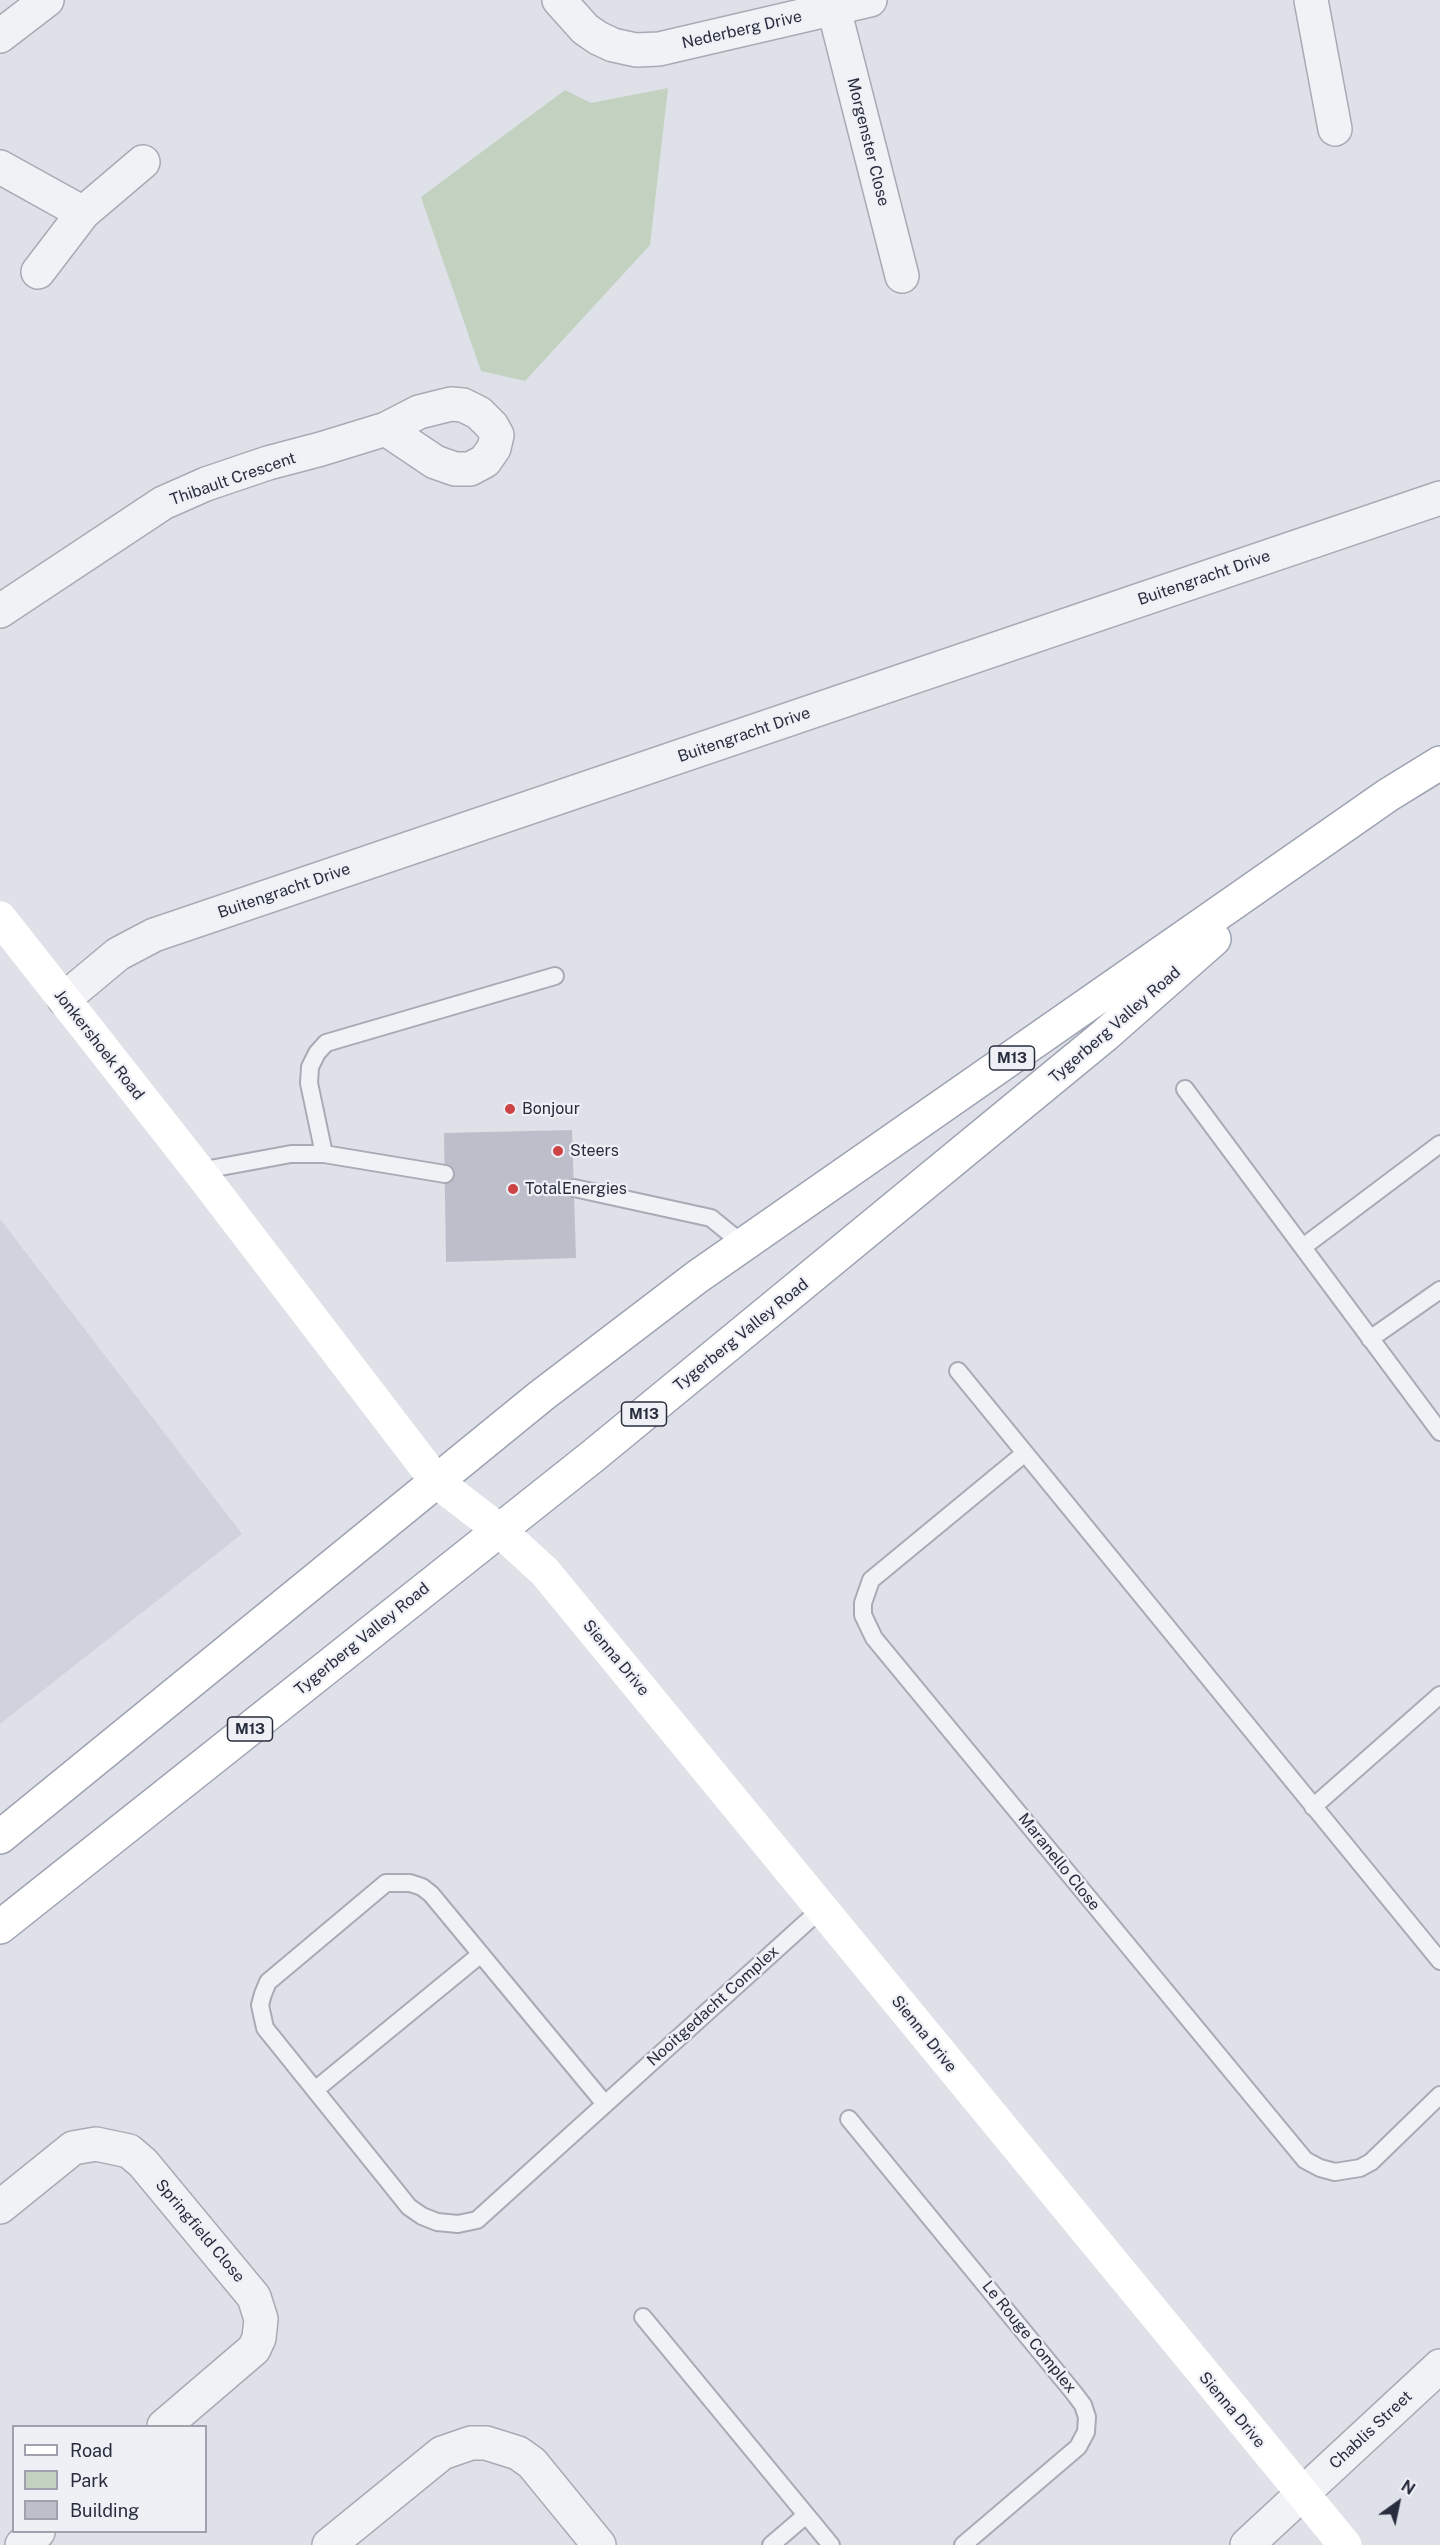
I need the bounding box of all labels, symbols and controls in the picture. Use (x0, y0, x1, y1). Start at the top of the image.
street label: Nederberg Drive (680, 7, 804, 53)
street label: Morgenster Close (843, 76, 893, 208)
street label: Thibault Crescent (168, 448, 298, 510)
street label: Buitengracht Drive (1135, 546, 1273, 610)
street label: Buitengracht Drive (675, 703, 813, 767)
street label: Buitengracht Drive (215, 859, 353, 923)
street label: Tygerberg Valley Road (1045, 963, 1185, 1087)
street label: Jonkershoek Road (50, 986, 148, 1104)
road number: M13 (990, 1046, 1034, 1070)
place label: Bonjour (522, 1099, 580, 1119)
marker: Bonjour (503, 1102, 517, 1116)
place label: Steers (570, 1141, 619, 1161)
marker: Steers (551, 1144, 565, 1158)
place label: TotalEnergies (525, 1179, 627, 1199)
marker: TotalEnergies (506, 1182, 520, 1196)
street label: Tygerberg Valley Road (670, 1275, 812, 1395)
road number: M13 (622, 1402, 666, 1426)
street label: Tygerberg Valley Road (291, 1579, 433, 1699)
street label: Sienna Drive (579, 1616, 653, 1700)
road number: M13 (228, 1717, 272, 1741)
street label: Maranello Close (1014, 1809, 1104, 1915)
street label: Nooitgedacht Complex (643, 1942, 783, 2070)
street label: Sienna Drive (887, 1992, 961, 2076)
street label: Springfield Close (151, 2176, 249, 2286)
street label: Le Rouge Complex (978, 2277, 1080, 2397)
street label: Sienna Drive (1195, 2368, 1269, 2452)
street label: Chablis Street (1326, 2387, 1416, 2473)
legend (12, 2425, 207, 2533)
text: Road (70, 2440, 113, 2461)
text: Park (70, 2470, 108, 2491)
north arrow (1368, 2473, 1428, 2533)
text: N (1398, 2476, 1418, 2499)
text: Building (70, 2500, 139, 2521)

